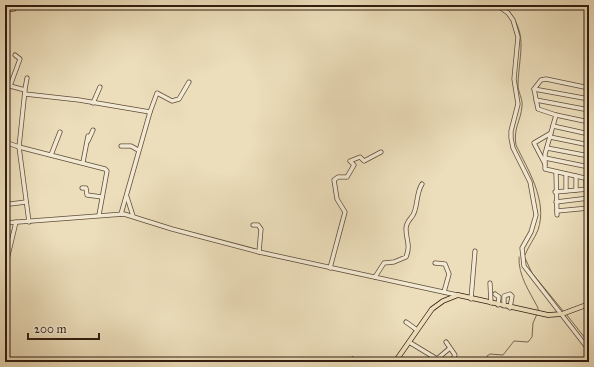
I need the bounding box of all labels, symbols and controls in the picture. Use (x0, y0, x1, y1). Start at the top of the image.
scale bar (28, 315, 99, 341)
text: 200 m (34, 322, 67, 336)

